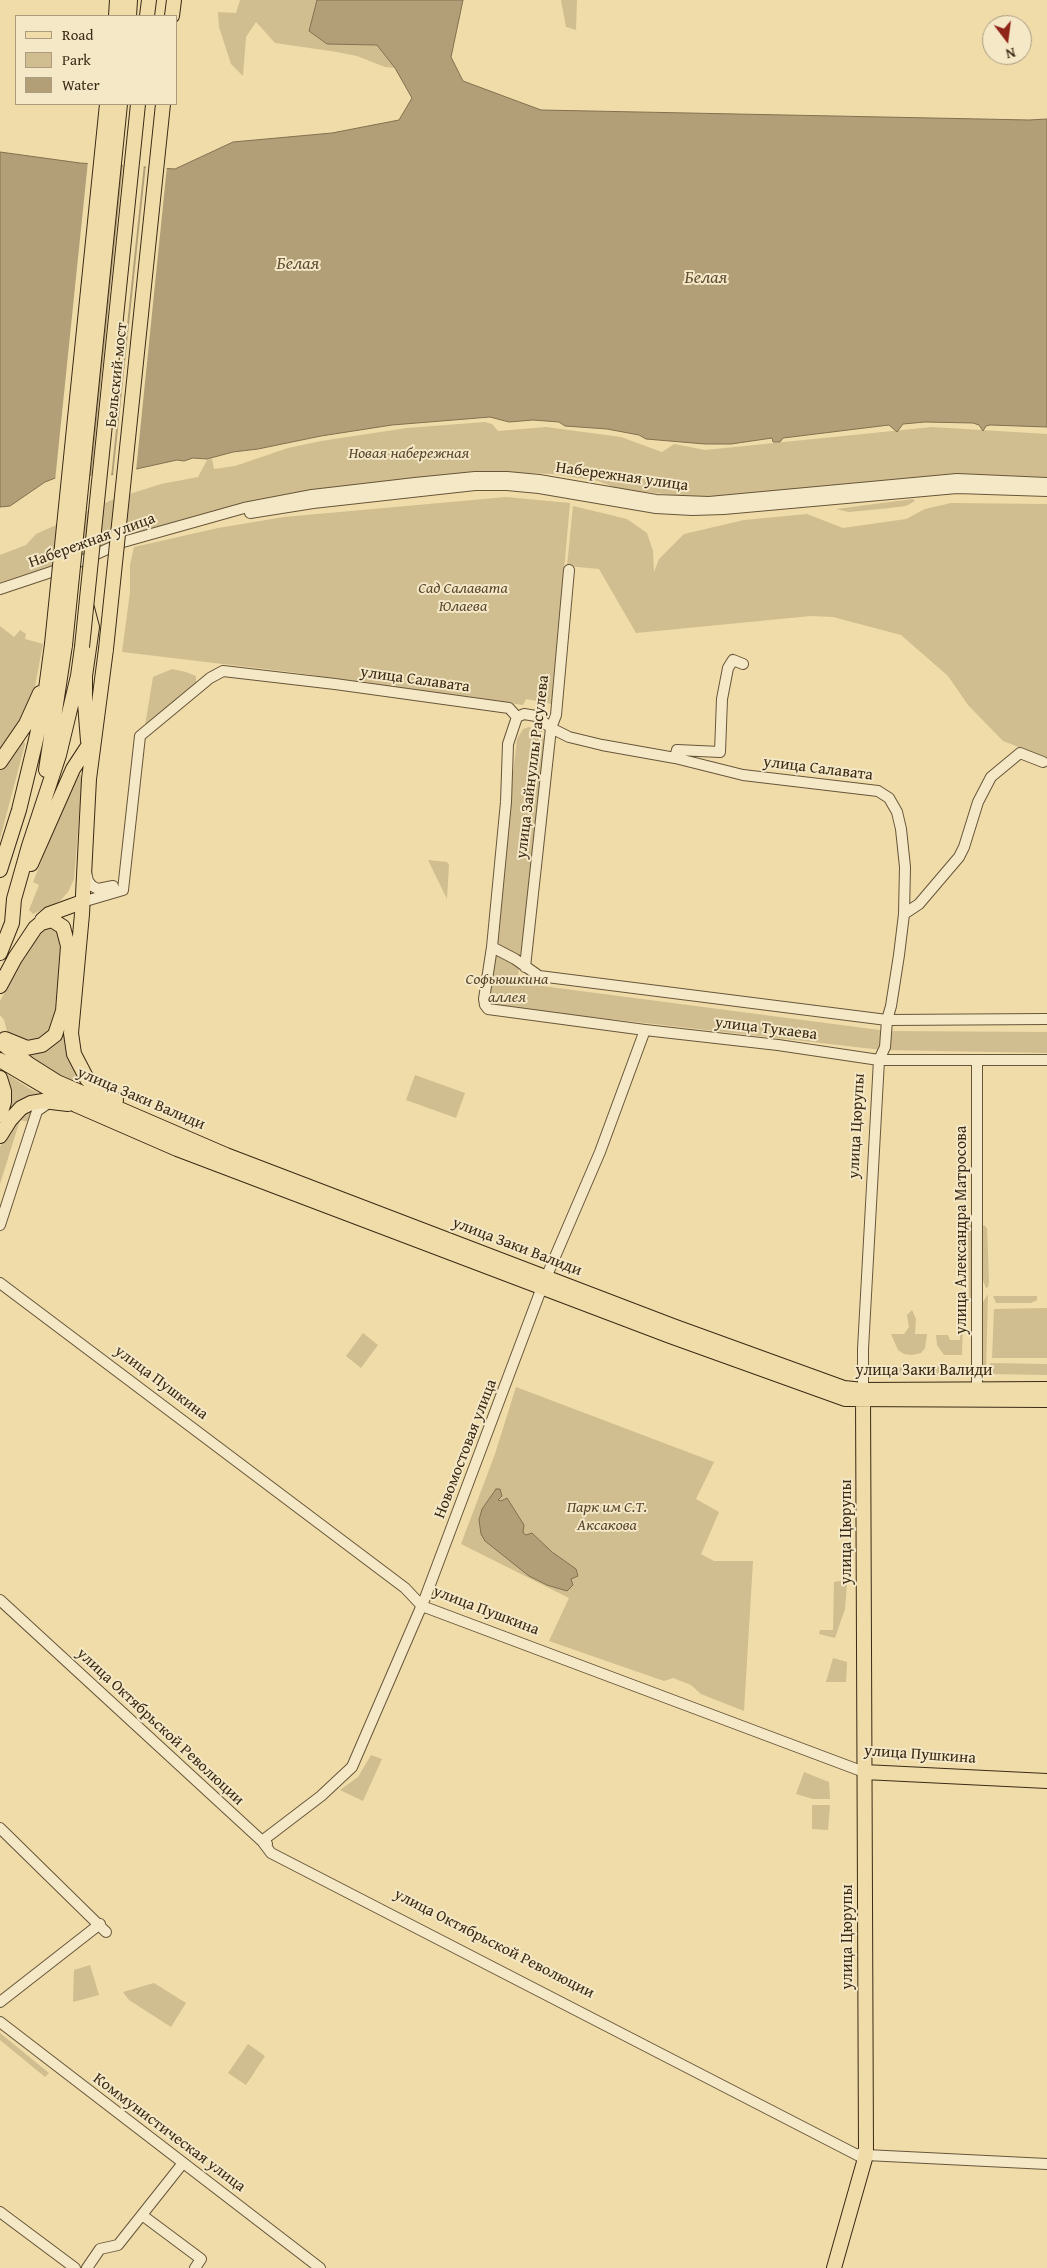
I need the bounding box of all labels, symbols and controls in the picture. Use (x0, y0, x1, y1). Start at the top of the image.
legend (15, 15, 178, 105)
north arrow (982, 15, 1032, 65)
text: Road (62, 24, 93, 45)
text: N (1004, 43, 1018, 64)
text: Park (62, 49, 91, 70)
text: Water (62, 74, 100, 95)
water label: Белая (277, 253, 319, 275)
water label: Белая (685, 267, 727, 289)
street label: Бельский мост (102, 322, 132, 428)
park label: Новая набережная (349, 444, 469, 464)
street label: Набережная улица (555, 458, 689, 496)
street label: Набережная улица (26, 509, 158, 573)
park label: Сад Салавата Юлаева (418, 579, 508, 617)
street label: улица Салавата (359, 663, 471, 697)
street label: улица Зайнуллы Расулева (512, 674, 554, 860)
street label: улица Салавата (762, 753, 874, 785)
park label: Софьюшкина аллея (466, 970, 548, 1008)
street label: улица Тукаева (714, 1013, 818, 1045)
street label: улица Заки Валиди (74, 1063, 208, 1135)
street label: улица Цюрупы (845, 1073, 869, 1179)
street label: улица Александра Матросова (952, 1126, 972, 1334)
street label: улица Заки Валиди (450, 1213, 584, 1281)
street label: улица Пушкина (110, 1342, 212, 1424)
street label: улица Заки Валиди (855, 1361, 993, 1381)
street label: Новомостовая улица (431, 1377, 501, 1521)
street label: улица Цюрупы (837, 1479, 857, 1585)
park label: Парк им С.Т. Аксакова (567, 1498, 647, 1536)
street label: улица Пушкина (430, 1582, 542, 1640)
street label: улица Октябрьской Революции (72, 1644, 248, 1810)
street label: улица Пушкина (863, 1742, 977, 1768)
street label: улица Цюрупы (838, 1884, 858, 1990)
street label: улица Октябрьской Революции (391, 1885, 597, 2003)
street label: Коммунистическая улица (89, 2069, 249, 2197)

